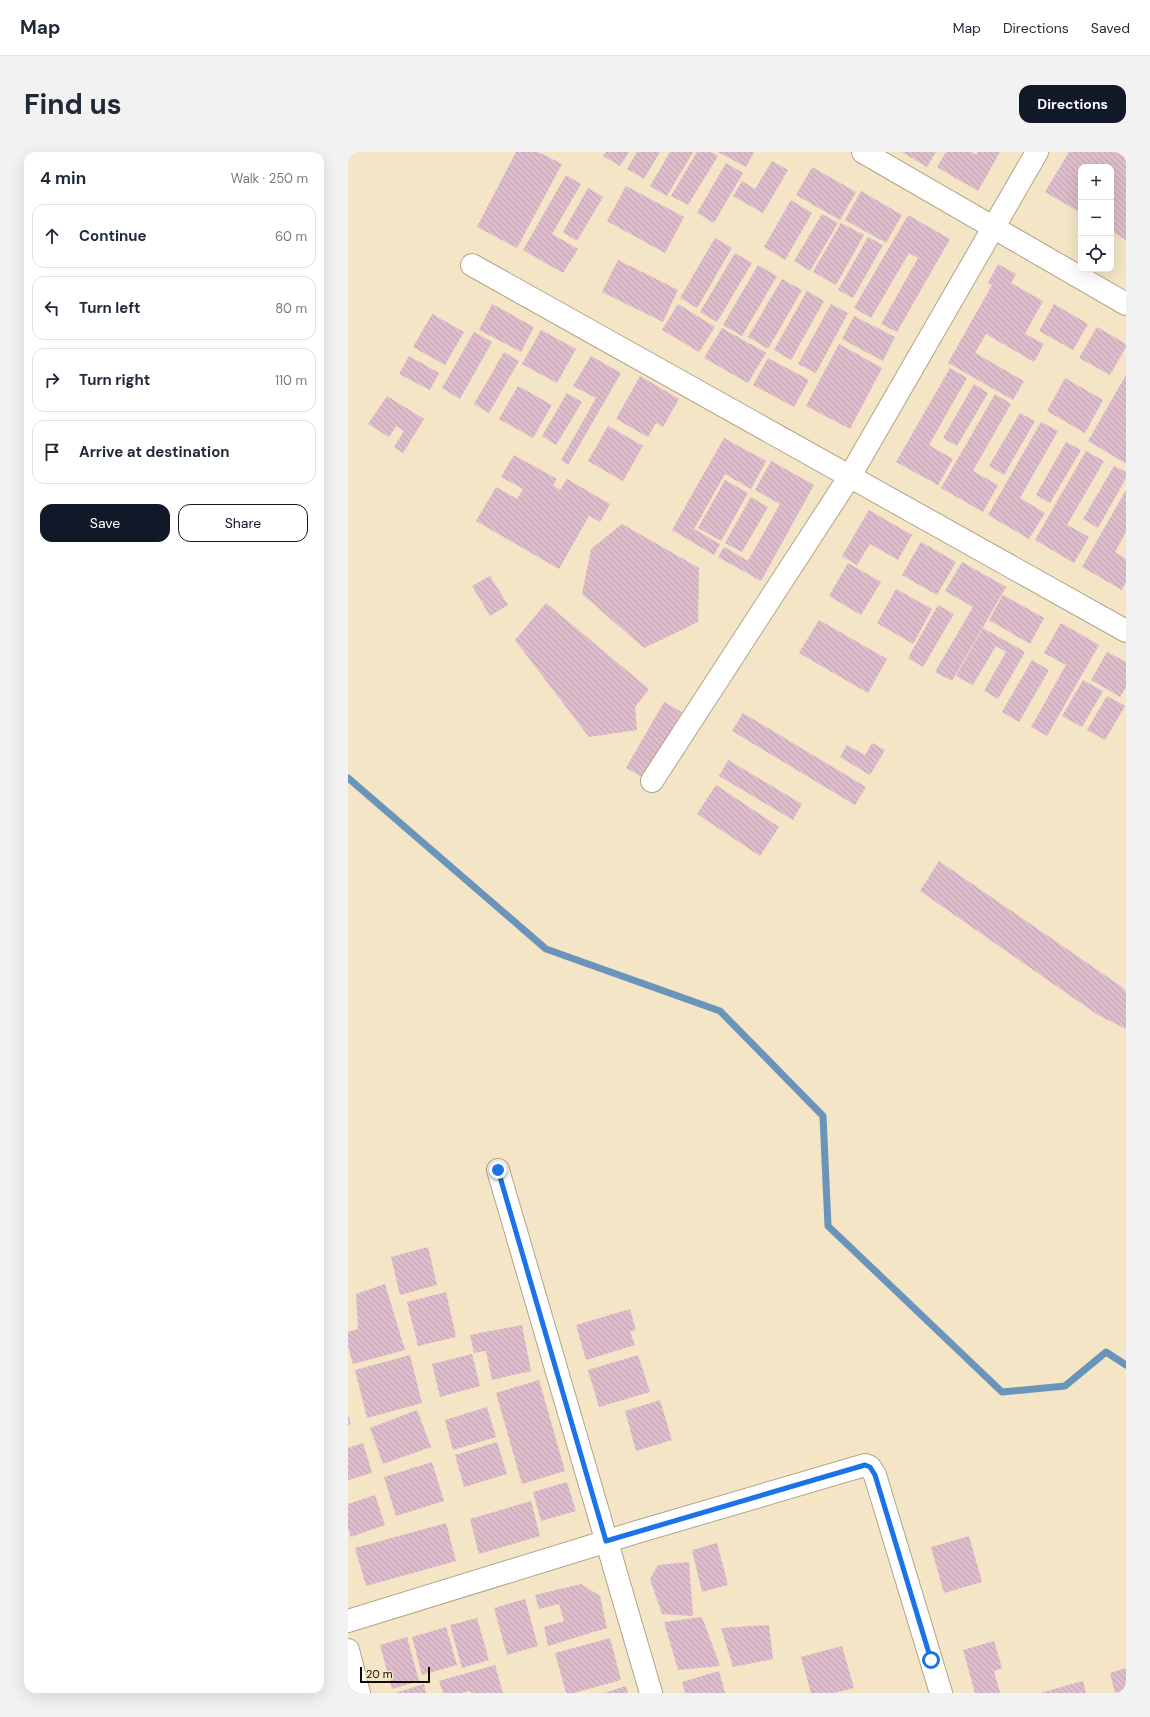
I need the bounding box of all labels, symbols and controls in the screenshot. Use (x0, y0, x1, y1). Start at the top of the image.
text: Map (20, 15, 60, 40)
text: Map (953, 19, 981, 37)
text: Directions (1003, 19, 1069, 37)
text: Saved (1091, 19, 1130, 37)
button: Directions (1019, 85, 1126, 123)
text: Find us (24, 86, 122, 123)
map controls (1078, 164, 1114, 272)
button: + (1078, 164, 1114, 200)
text: 4 min (40, 167, 86, 189)
text: Walk · 250 m (231, 170, 308, 187)
button: − (1078, 200, 1114, 236)
icon: ahead (41, 225, 63, 247)
text: Continue (79, 226, 147, 246)
text: 60 m (275, 228, 307, 245)
button: locate (1078, 236, 1114, 272)
icon: left (41, 297, 63, 319)
text: Turn left (79, 298, 140, 318)
text: 80 m (275, 300, 307, 317)
icon: right (41, 369, 63, 391)
text: Turn right (79, 370, 150, 390)
text: 110 m (275, 372, 307, 389)
icon: arrive (41, 441, 63, 463)
text: Arrive at destination (79, 442, 230, 462)
button: Save (40, 504, 170, 542)
button: Share (178, 504, 308, 542)
route end (489, 1161, 507, 1179)
route start (922, 1651, 940, 1669)
scale bar (360, 1665, 430, 1684)
text: 20 m (366, 1667, 392, 1681)

